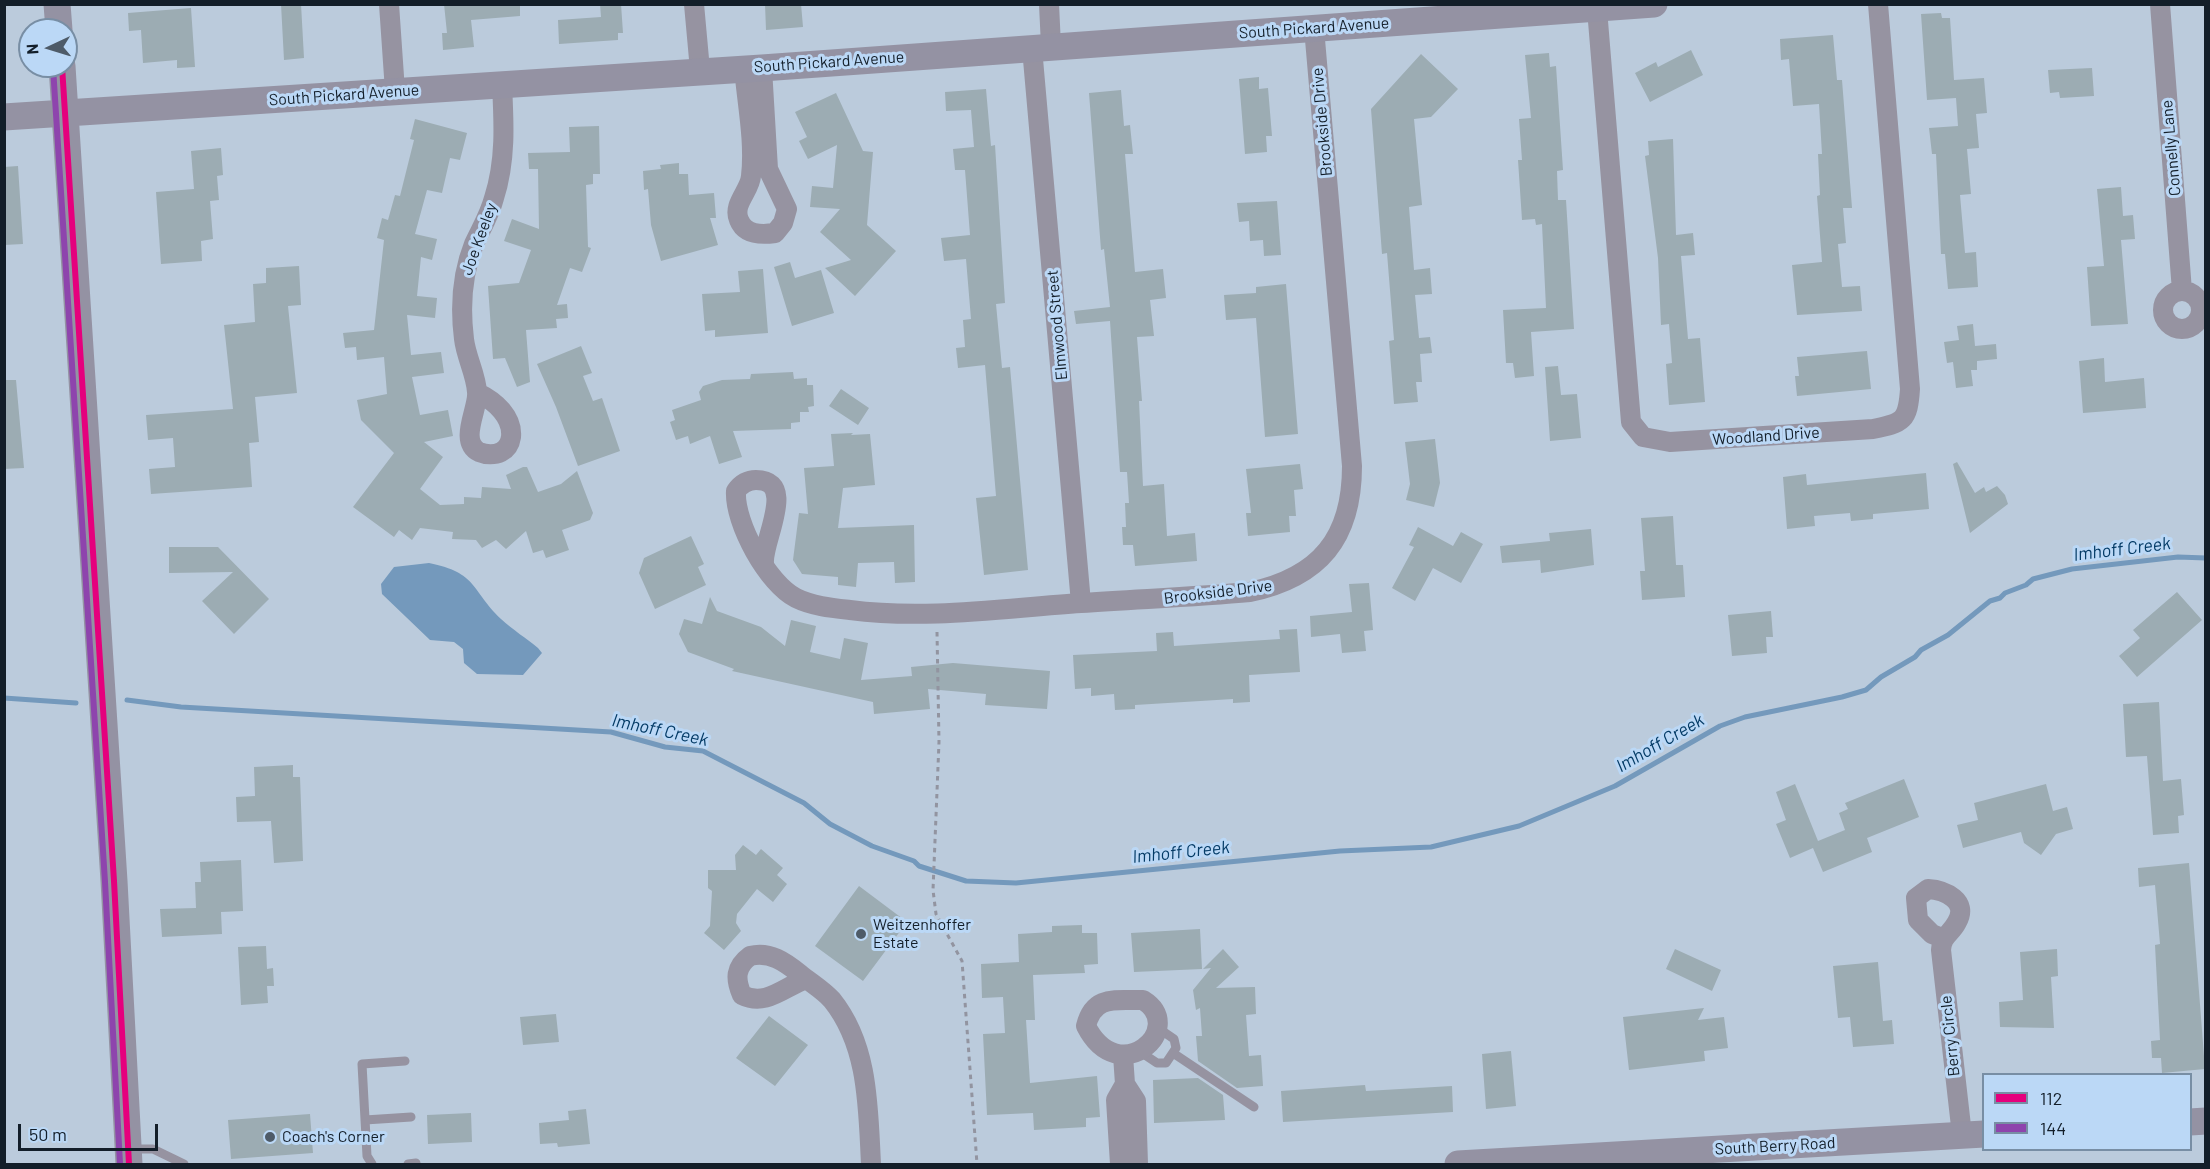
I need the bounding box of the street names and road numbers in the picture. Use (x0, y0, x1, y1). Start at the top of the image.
street label: South Pickard Avenue (1238, 13, 1390, 43)
street label: South Pickard Avenue (753, 47, 905, 77)
street label: Brookside Drive (1308, 67, 1336, 177)
street label: South Pickard Avenue (268, 80, 420, 110)
street label: Connelly Lane (2157, 99, 2185, 197)
street label: Joe Keeley (457, 200, 501, 278)
street label: Elmwood Street (1043, 269, 1071, 381)
street label: Woodland Drive (1712, 423, 1820, 449)
street label: Brookside Drive (1163, 576, 1273, 608)
street label: Berry Circle (1936, 995, 1964, 1077)
street label: South Berry Road (1714, 1133, 1836, 1159)

